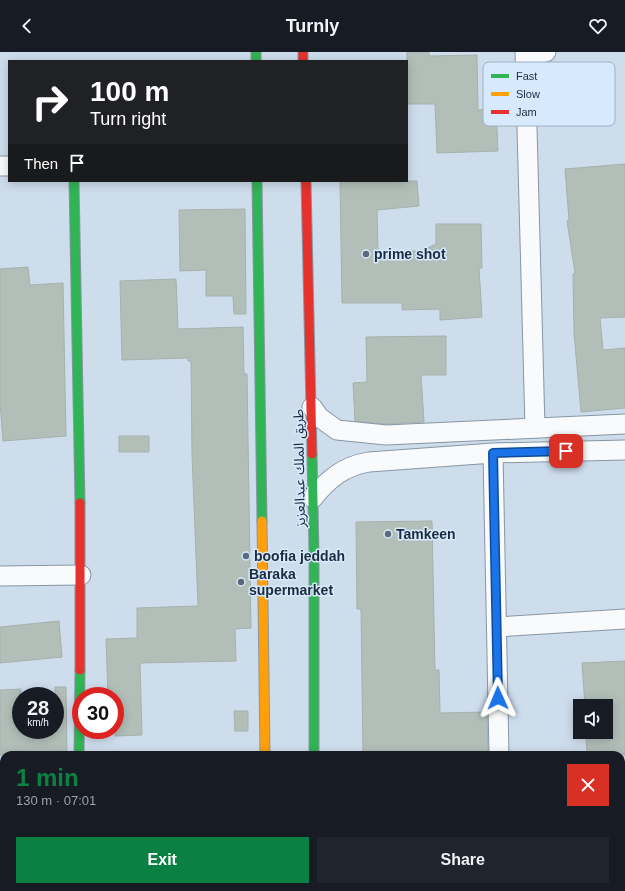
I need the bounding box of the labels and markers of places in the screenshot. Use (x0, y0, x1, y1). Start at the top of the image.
place label: prime shot (374, 246, 446, 262)
marker: prime shot (361, 249, 371, 259)
pin (549, 434, 583, 468)
place label: Tamkeen (396, 526, 456, 542)
marker: Tamkeen (383, 529, 393, 539)
place label: boofia jeddah (254, 548, 345, 564)
marker: boofia jeddah (241, 551, 251, 561)
place label: Baraka supermarket (249, 566, 333, 598)
marker: Baraka supermarket (236, 577, 246, 587)

